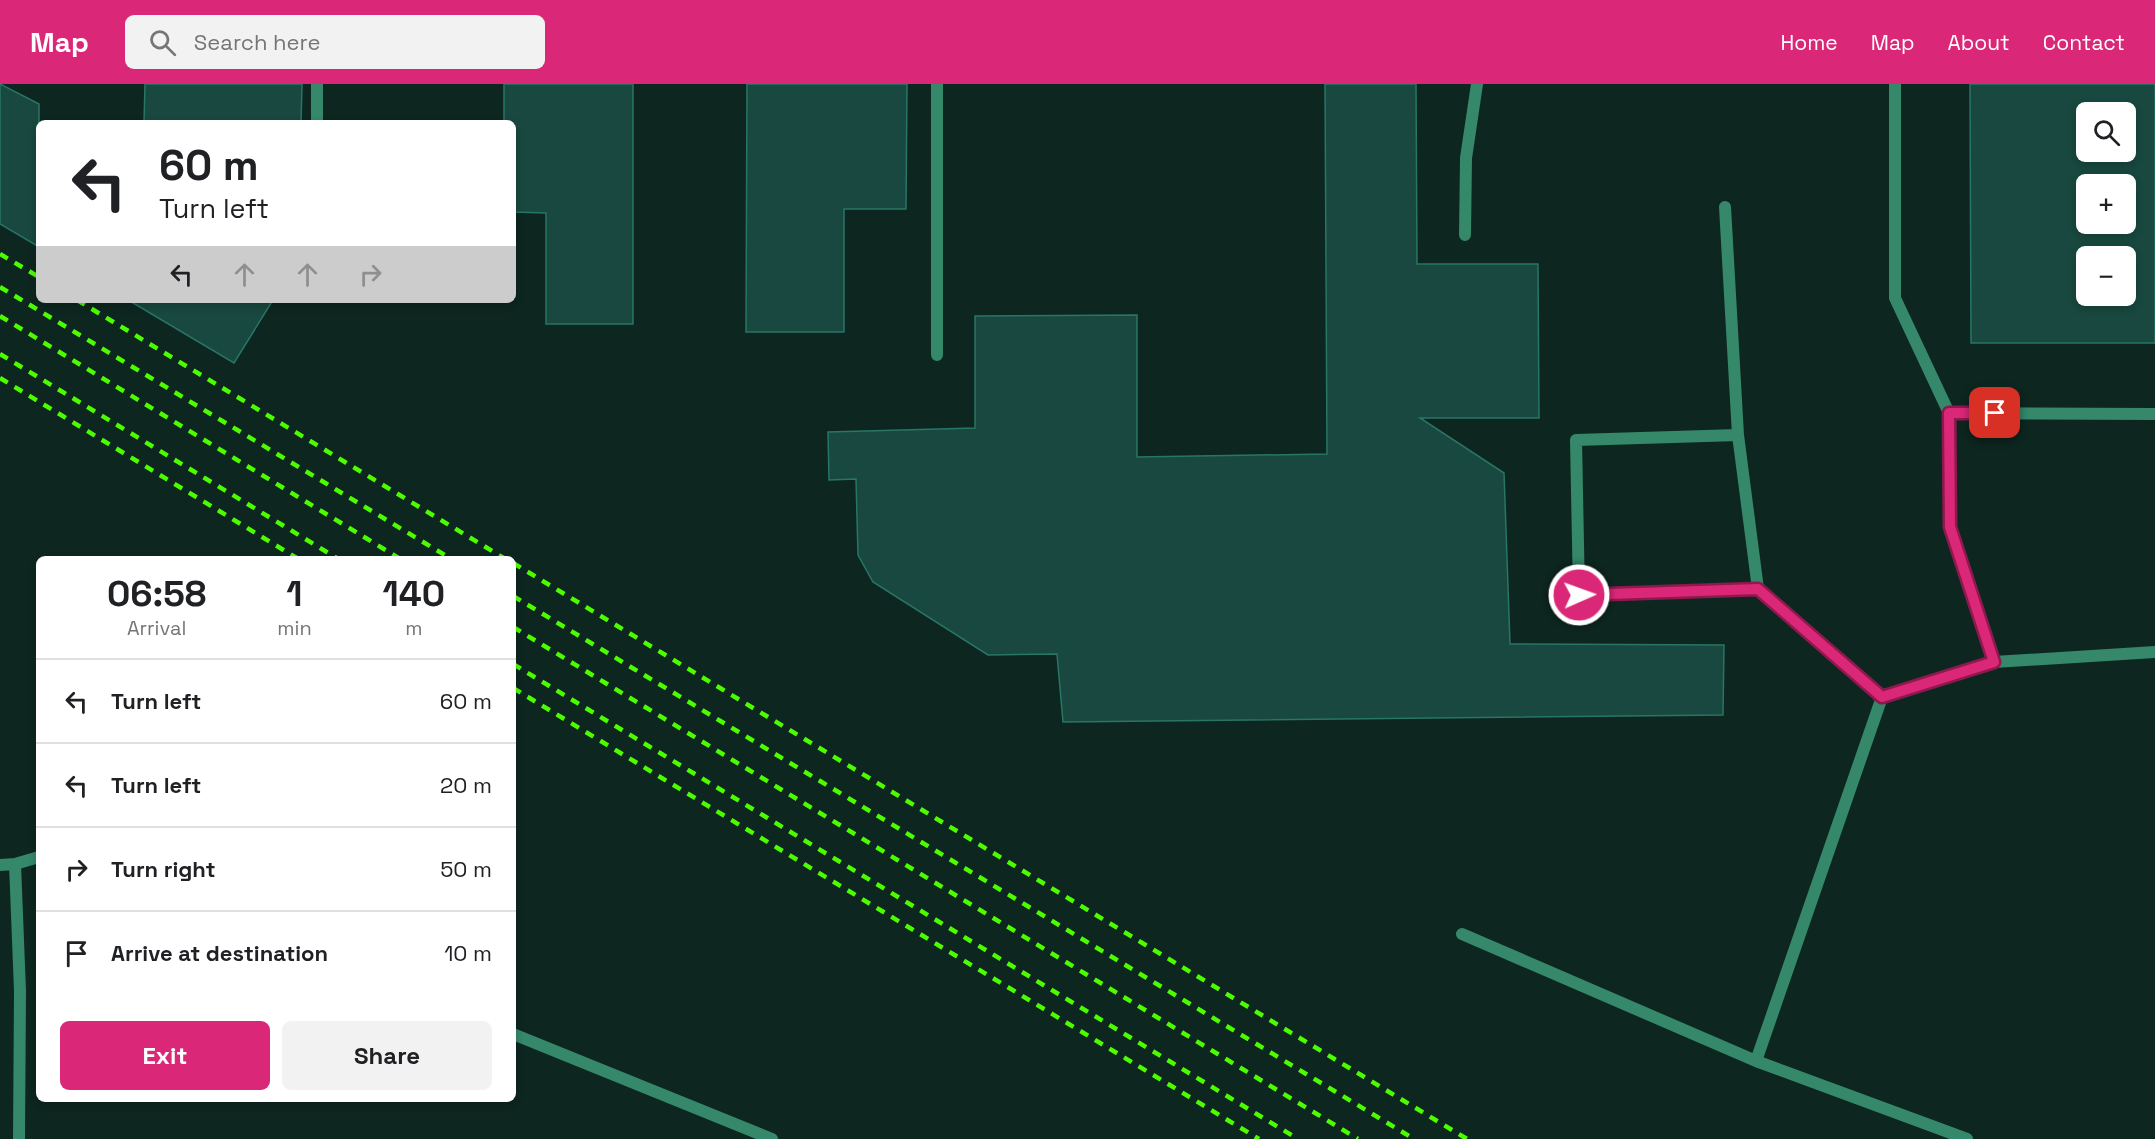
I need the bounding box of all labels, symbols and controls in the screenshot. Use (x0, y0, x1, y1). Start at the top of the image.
search box (125, 15, 545, 69)
text: Map (30, 24, 89, 60)
icon: search (146, 26, 179, 59)
text: Search here (194, 28, 321, 56)
text: Home (1780, 29, 1838, 56)
text: Map (1871, 29, 1915, 56)
text: About (1948, 29, 2010, 56)
text: Contact (2043, 29, 2125, 56)
map controls (2076, 102, 2136, 306)
button: search (2076, 102, 2136, 162)
text: 60 m (159, 139, 259, 192)
icon: left (60, 144, 138, 222)
button: + (2076, 174, 2136, 234)
text: Turn left (159, 191, 269, 226)
button: − (2076, 246, 2136, 306)
icon: left (165, 258, 198, 291)
icon: ahead (228, 258, 261, 291)
icon: ahead (291, 258, 324, 291)
icon: right (354, 258, 387, 291)
pin (1969, 387, 2020, 438)
icon: arrive (1978, 396, 2011, 429)
position arrow (1547, 563, 1611, 627)
text: 06:58 (107, 571, 206, 617)
text: 1 (286, 571, 303, 617)
text: 140 (383, 571, 445, 617)
text: Arrival (127, 615, 186, 641)
text: min (277, 615, 312, 641)
text: m (405, 615, 422, 641)
icon: left (60, 685, 93, 718)
text: Turn left (111, 687, 201, 715)
text: 60 m (440, 687, 492, 715)
icon: left (60, 769, 93, 802)
text: Turn left (111, 771, 201, 799)
text: 20 m (440, 771, 492, 799)
icon: right (60, 853, 93, 886)
text: Turn right (111, 855, 216, 883)
text: 50 m (440, 855, 492, 883)
icon: arrive (60, 937, 93, 970)
text: Arrive at destination (111, 939, 328, 967)
text: 10 m (444, 939, 492, 967)
button: Exit (60, 1021, 270, 1090)
button: Share (282, 1021, 492, 1090)

